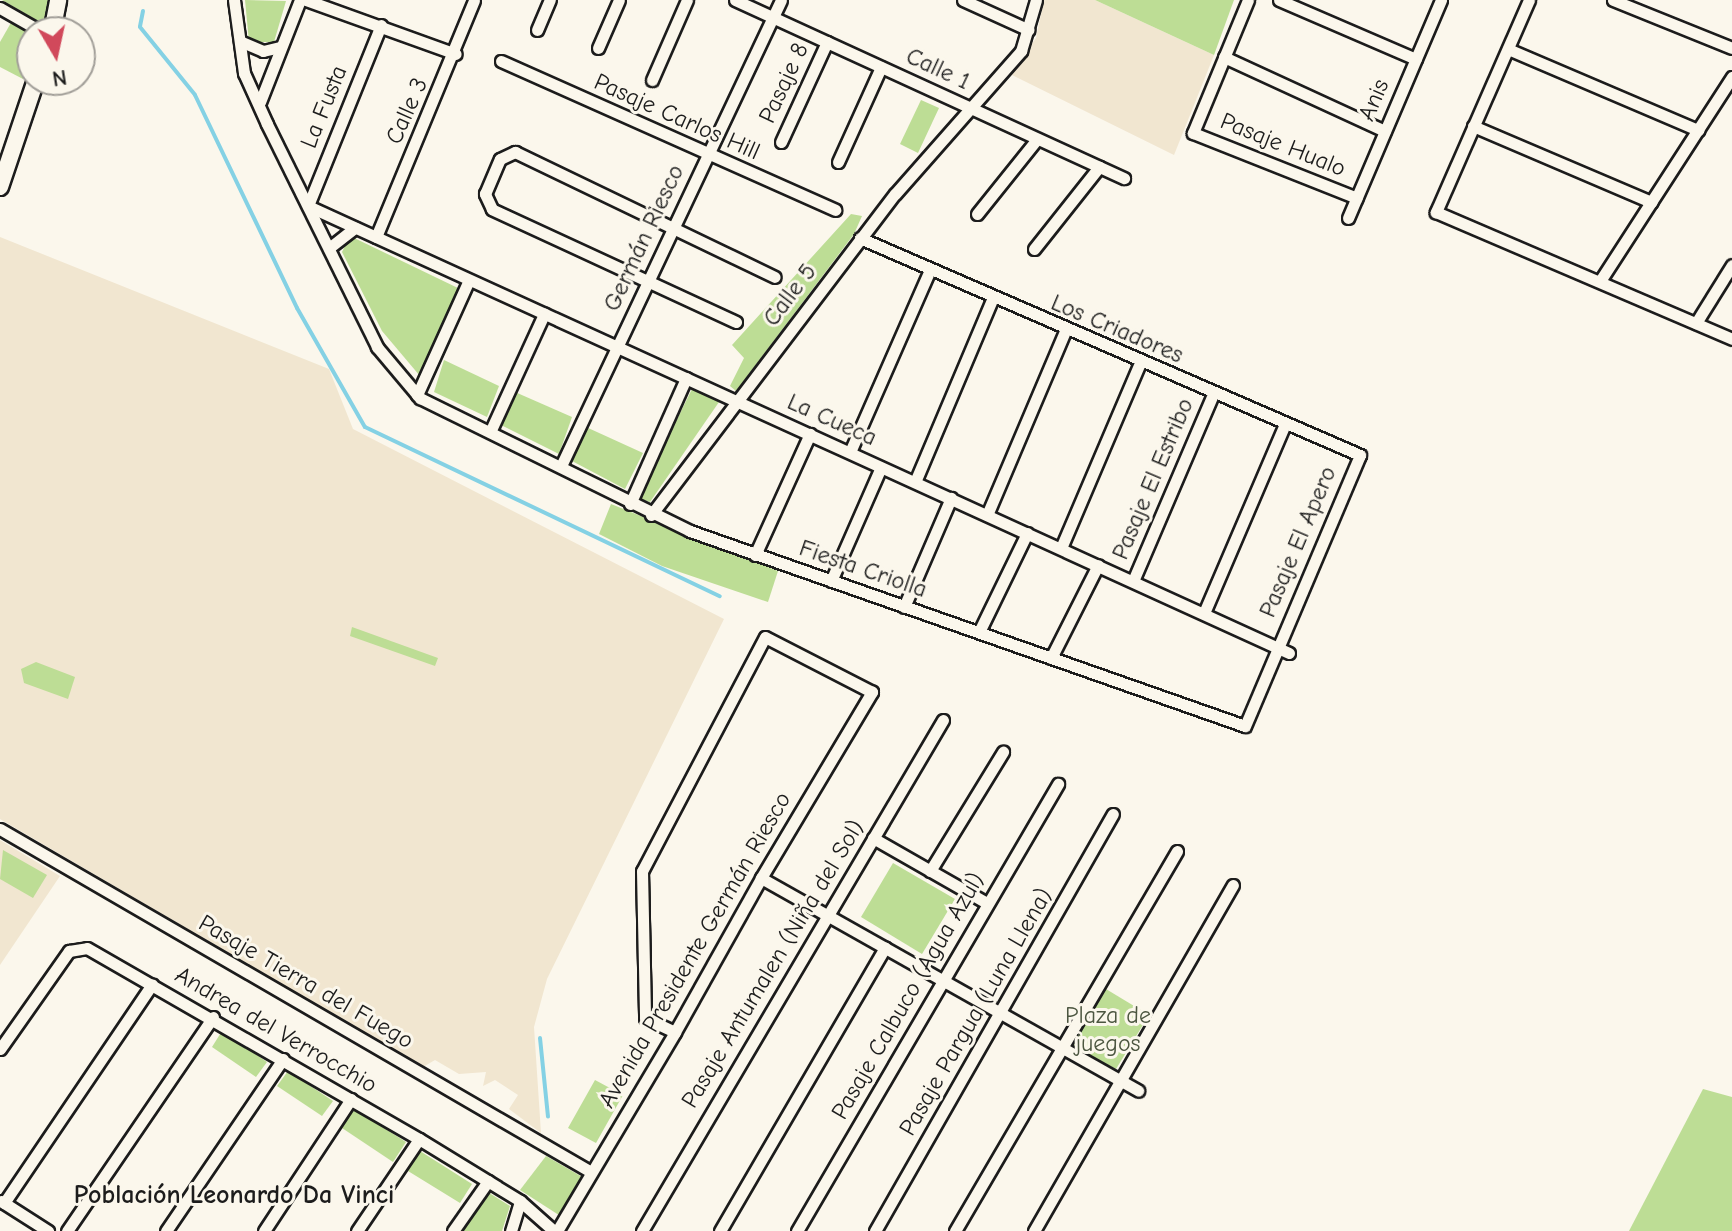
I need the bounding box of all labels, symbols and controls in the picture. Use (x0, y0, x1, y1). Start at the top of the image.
north arrow (16, 16, 96, 96)
street label: Pasaje 8 (753, 38, 815, 128)
street label: Calle 1 (901, 42, 975, 96)
street label: La Fusta (294, 61, 354, 153)
text: N (50, 64, 69, 92)
street label: Pasaje Carlos Hill (590, 68, 764, 166)
street label: Calle 3 (380, 73, 434, 149)
street label: Anis (1352, 75, 1396, 125)
street label: Pasaje Hualo (1216, 107, 1350, 183)
street label: Germán Riesco (598, 160, 690, 316)
street label: Calle 5 (757, 258, 823, 332)
street label: Los Criadores (1047, 288, 1187, 370)
street label: La Cueca (783, 388, 881, 452)
street label: Pasaje El Estribo (1106, 394, 1200, 564)
street label: Pasaje El Apero (1253, 462, 1343, 622)
street label: Fiesta Criolla (795, 534, 931, 604)
street label: Avenida Presidente Germán Riesco (593, 787, 797, 1113)
street label: Pasaje Antumalen (Niña del Sol) (675, 815, 871, 1113)
street label: Pasaje Calbuco (Agua Azul) (825, 867, 991, 1125)
street label: Pasaje Pargua (Luna Llena) (893, 883, 1059, 1141)
street label: Pasaje Tierra del Fuego (193, 909, 419, 1055)
street label: Andrea del Verrocchio (170, 960, 382, 1100)
park label: Plaza de juegos (1065, 1002, 1151, 1058)
district label: Población Leonardo Da Vinci (74, 1180, 394, 1212)

